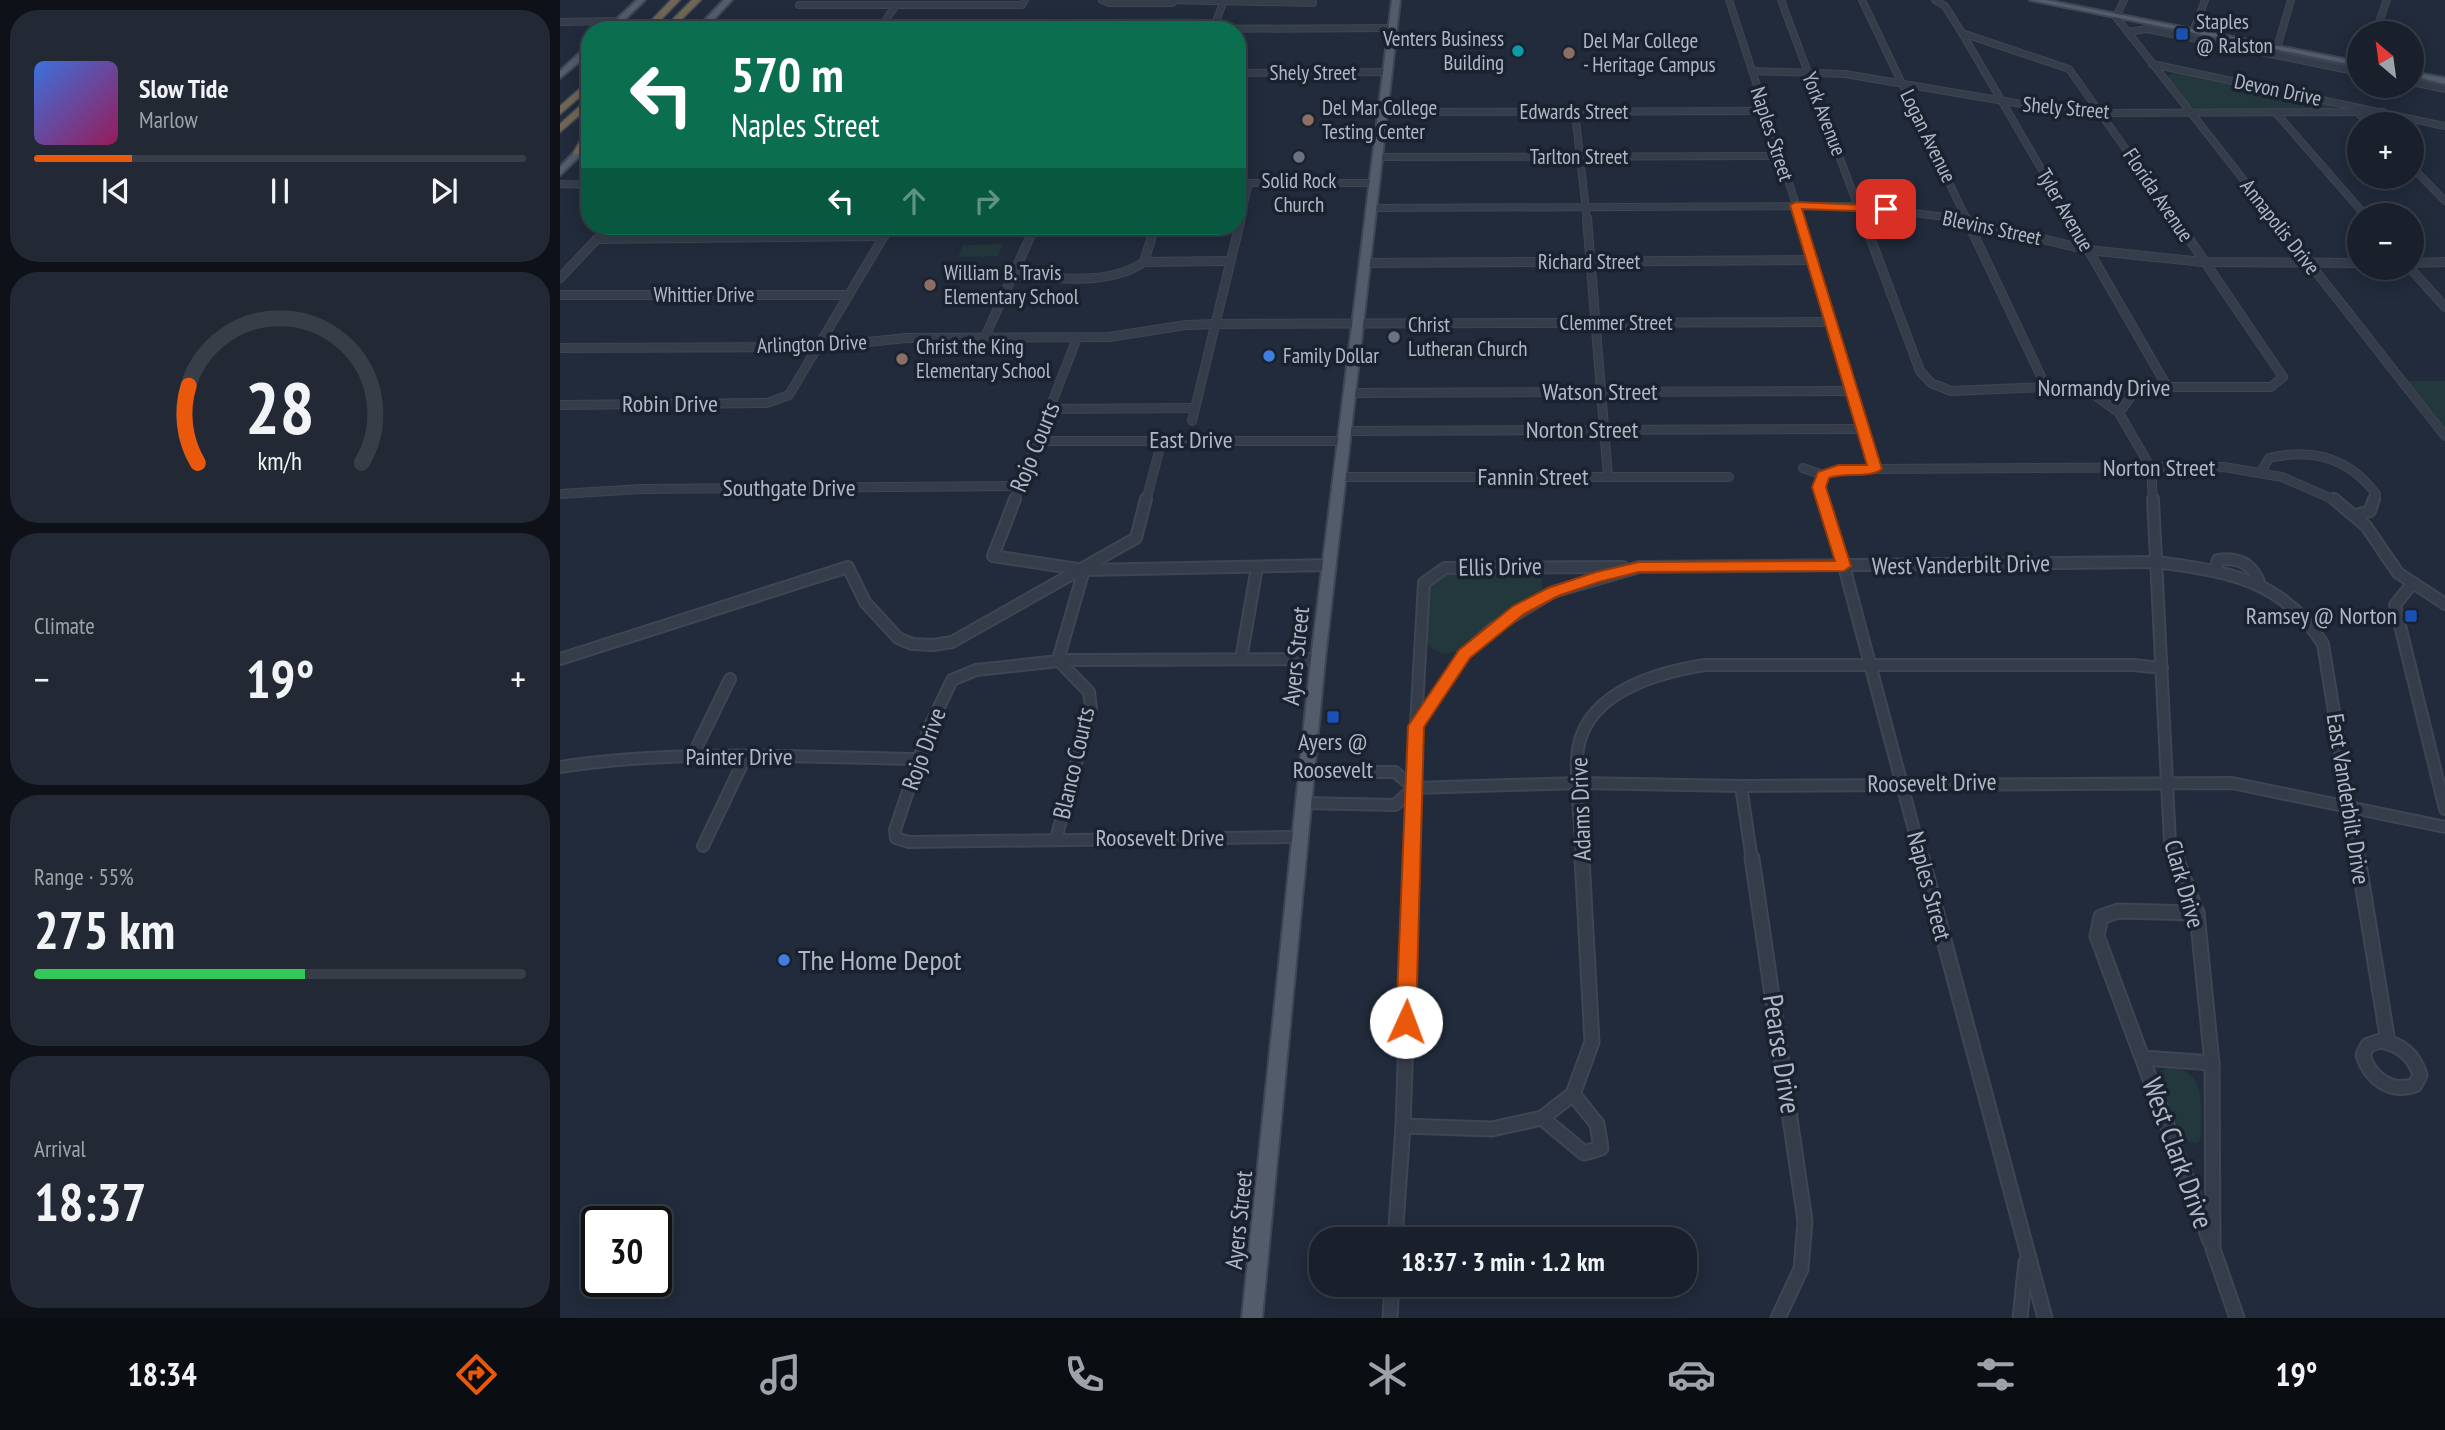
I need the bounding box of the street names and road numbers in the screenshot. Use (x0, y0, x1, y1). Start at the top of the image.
street label: Shely Street (1269, 59, 1357, 86)
street label: Devon Drive (2232, 67, 2324, 112)
street label: York Avenue (1796, 68, 1853, 160)
street label: Naples Street (1745, 83, 1800, 185)
street label: Logan Avenue (1894, 85, 1963, 187)
street label: Shely Street (2022, 90, 2111, 125)
street label: Edwards Street (1520, 98, 1629, 125)
street label: Tarlton Street (1530, 143, 1628, 170)
street label: Florida Avenue (2117, 143, 2200, 247)
street label: Tyler Avenue (2031, 163, 2100, 256)
street label: Annapolis Drive (2235, 173, 2326, 280)
street label: Blevins Street (1940, 204, 2044, 251)
street label: Richard Street (1538, 248, 1640, 275)
street label: Whittier Drive (653, 281, 755, 308)
street label: Clemmer Street (1560, 309, 1673, 336)
street label: Arlington Drive (757, 328, 867, 359)
street label: Normandy Drive (2037, 372, 2171, 403)
street label: Watson Street (1542, 376, 1658, 407)
street label: Robin Drive (622, 388, 718, 419)
street label: Rojo Courts (1002, 397, 1067, 496)
street label: Norton Street (1526, 414, 1639, 445)
street label: East Drive (1149, 424, 1233, 455)
street label: Norton Street (2103, 452, 2216, 483)
street label: Fannin Street (1477, 461, 1589, 492)
street label: Southgate Drive (722, 472, 856, 503)
street label: West Vanderbilt Drive (1872, 547, 2050, 582)
street label: Ellis Drive (1458, 550, 1542, 583)
street label: Ayers Street (1275, 605, 1316, 707)
street label: Rojo Drive (894, 704, 953, 794)
street label: Blanco Courts (1046, 704, 1101, 822)
street label: East Vanderbilt Drive (2320, 711, 2377, 887)
street label: Painter Drive (685, 741, 793, 772)
street label: Adams Drive (1563, 757, 1598, 861)
street label: Roosevelt Drive (1867, 766, 1997, 799)
street label: Roosevelt Drive (1095, 822, 1225, 853)
street label: Naples Street (1900, 828, 1959, 944)
street label: Clark Drive (2157, 836, 2212, 931)
street label: Pearse Drive (1755, 992, 1810, 1116)
street label: West Clark Drive (2134, 1072, 2223, 1233)
street label: Ayers Street (1218, 1169, 1259, 1271)

